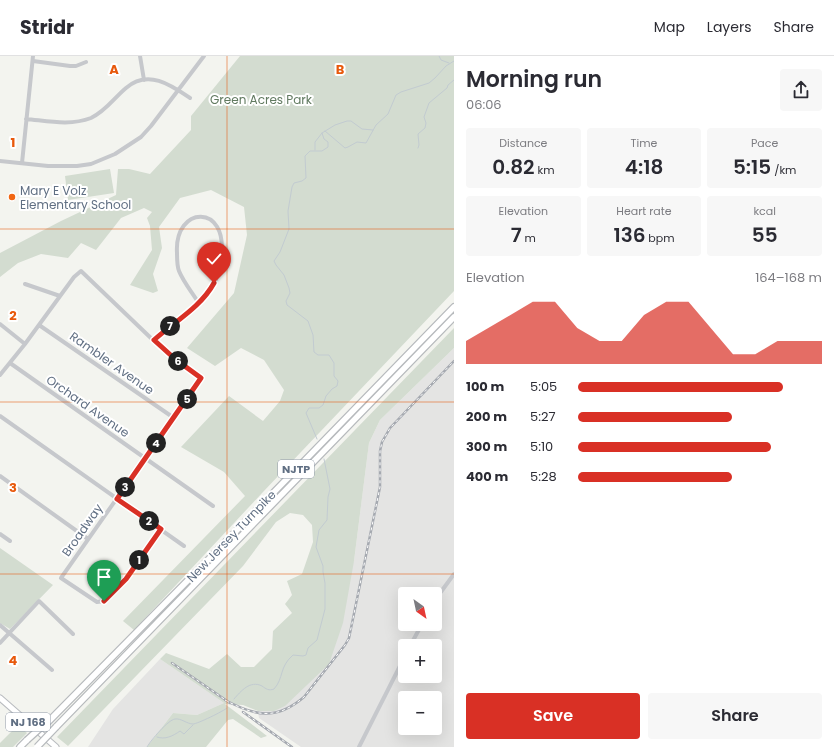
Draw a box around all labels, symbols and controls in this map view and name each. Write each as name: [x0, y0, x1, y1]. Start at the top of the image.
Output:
text: Stridr: [20, 14, 74, 41]
text: Map: [654, 17, 685, 37]
text: Layers: [707, 17, 751, 37]
text: Share: [773, 17, 814, 37]
text: A: [109, 60, 119, 79]
text: B: [336, 60, 345, 79]
text: Morning run: [466, 64, 602, 95]
button: share: [780, 69, 822, 111]
park label: Green Acres Park: [210, 91, 313, 108]
text: 06:06: [466, 95, 502, 114]
text: 1: [11, 133, 15, 152]
text: Distance: [499, 135, 547, 151]
text: Time: [631, 135, 657, 151]
text: Pace: [751, 135, 778, 151]
text: 0.82: [492, 153, 535, 181]
text: 4:18: [625, 153, 663, 181]
text: 5:15: [733, 153, 771, 181]
text: km: [535, 162, 555, 178]
text: /km: [771, 162, 796, 178]
place label: Mary E Volz Elementary School: [20, 182, 131, 213]
marker: Mary E Volz Elementary School: [7, 192, 17, 202]
text: Elevation: [499, 203, 548, 219]
text: Heart rate: [616, 203, 672, 219]
text: kcal: [753, 203, 776, 219]
text: 7: [511, 221, 522, 249]
text: 136: [613, 221, 645, 249]
text: 55: [752, 221, 778, 249]
text: m: [522, 230, 536, 246]
text: bpm: [645, 230, 675, 246]
pin: [197, 242, 231, 283]
icon: check: [203, 248, 225, 270]
text: Elevation: [466, 268, 525, 287]
text: 164–168 m: [755, 268, 822, 287]
text: 2: [9, 306, 17, 325]
pin: 7: [160, 316, 180, 336]
text: 7: [167, 318, 173, 334]
street label: Rambler Avenue: [67, 328, 157, 398]
pin: 6: [168, 351, 188, 371]
text: 6: [174, 353, 182, 369]
street label: Orchard Avenue: [43, 371, 133, 441]
text: 100 m: [466, 377, 504, 396]
text: 5:05: [530, 377, 557, 396]
pin: 5: [177, 389, 197, 409]
text: 5: [183, 391, 191, 407]
text: 200 m: [466, 407, 507, 426]
text: 5:27: [530, 407, 556, 426]
pin: 4: [146, 433, 166, 453]
text: 4: [152, 435, 160, 451]
text: 300 m: [466, 437, 507, 456]
text: 5:10: [530, 437, 553, 456]
road number: NJTP: [278, 460, 314, 478]
text: 400 m: [466, 467, 508, 486]
text: 5:28: [530, 467, 557, 486]
pin: 3: [115, 477, 135, 497]
text: 3: [9, 478, 17, 497]
text: 3: [122, 479, 128, 495]
street label: New Jersey Turnpike: [183, 486, 279, 586]
street label: Broadway: [58, 500, 106, 560]
pin: 2: [139, 511, 159, 531]
text: 2: [146, 513, 152, 529]
pin: 1: [129, 550, 149, 570]
text: 1: [137, 552, 141, 568]
pin: [87, 560, 121, 601]
icon: arrive: [93, 566, 115, 588]
north arrow: [398, 587, 442, 631]
map controls: [398, 587, 442, 735]
button: +: [398, 639, 442, 683]
text: 4: [9, 651, 18, 670]
button: −: [398, 691, 442, 735]
button: Save: [466, 693, 640, 739]
button: Share: [648, 693, 822, 739]
road number: NJ 168: [6, 713, 50, 731]

